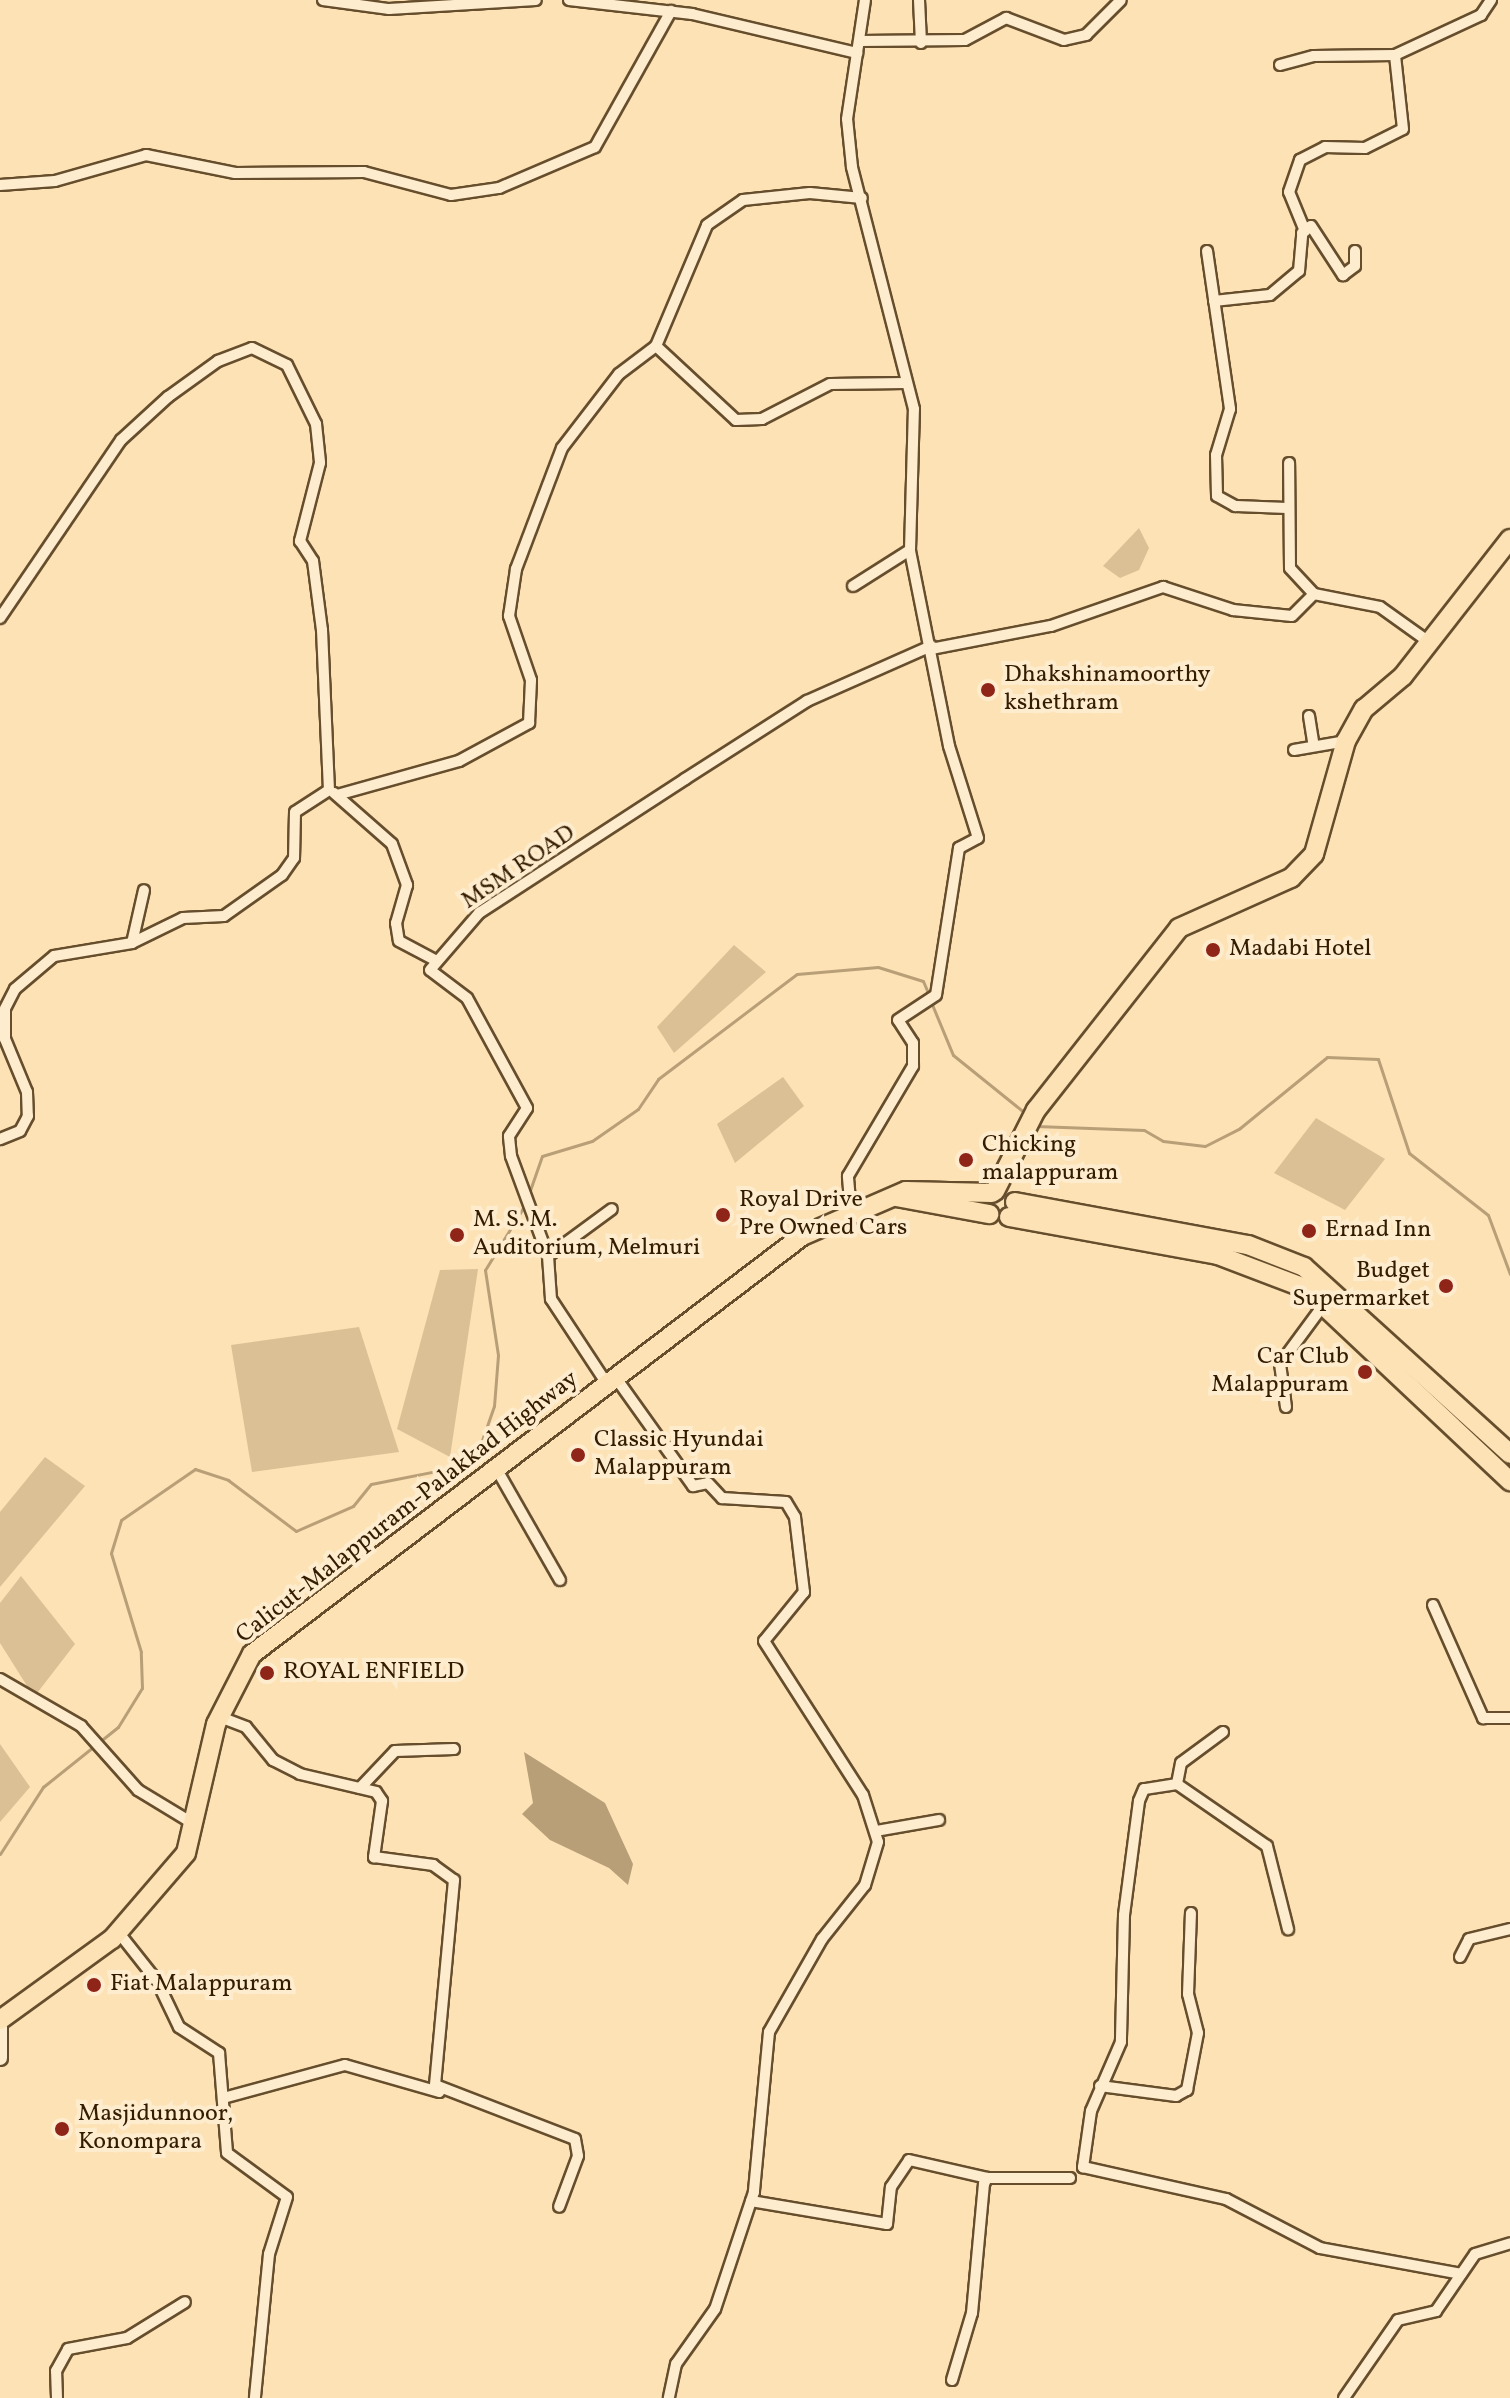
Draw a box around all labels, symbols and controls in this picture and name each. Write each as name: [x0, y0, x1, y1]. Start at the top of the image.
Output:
place label: Dhakshinamoorthy kshethram: [1004, 662, 1211, 718]
marker: Dhakshinamoorthy kshethram: [979, 681, 997, 699]
street label: MSM ROAD: [457, 820, 581, 916]
place label: Madabi Hotel: [1229, 936, 1372, 964]
marker: Madabi Hotel: [1204, 941, 1222, 959]
place label: Chicking malappuram: [982, 1132, 1119, 1188]
marker: Chicking malappuram: [957, 1151, 975, 1169]
place label: Royal Drive Pre Owned Cars: [739, 1187, 907, 1243]
marker: Royal Drive Pre Owned Cars: [714, 1206, 732, 1224]
place label: M. S. M. Auditorium, Melmuri: [473, 1207, 700, 1263]
place label: Ernad Inn: [1325, 1217, 1431, 1245]
marker: Ernad Inn: [1300, 1222, 1318, 1240]
marker: M. S. M. Auditorium, Melmuri: [448, 1226, 466, 1244]
place label: Budget Supermarket: [1292, 1258, 1430, 1314]
marker: Budget Supermarket: [1437, 1277, 1455, 1295]
place label: Car Club Malappuram: [1211, 1344, 1349, 1400]
marker: Car Club Malappuram: [1356, 1363, 1374, 1381]
street label: Calicut-Malappuram-Palakkad Highway: [231, 1366, 585, 1650]
place label: Classic Hyundai Malappuram: [594, 1427, 764, 1483]
marker: Classic Hyundai Malappuram: [569, 1446, 587, 1464]
place label: ROYAL ENFIELD: [283, 1659, 464, 1687]
marker: ROYAL ENFIELD: [258, 1664, 276, 1682]
place label: Fiat Malappuram: [110, 1971, 292, 1999]
marker: Fiat Malappuram: [85, 1976, 103, 1994]
place label: Masjidunnoor, Konompara: [78, 2101, 233, 2157]
marker: Masjidunnoor, Konompara: [53, 2120, 71, 2138]

